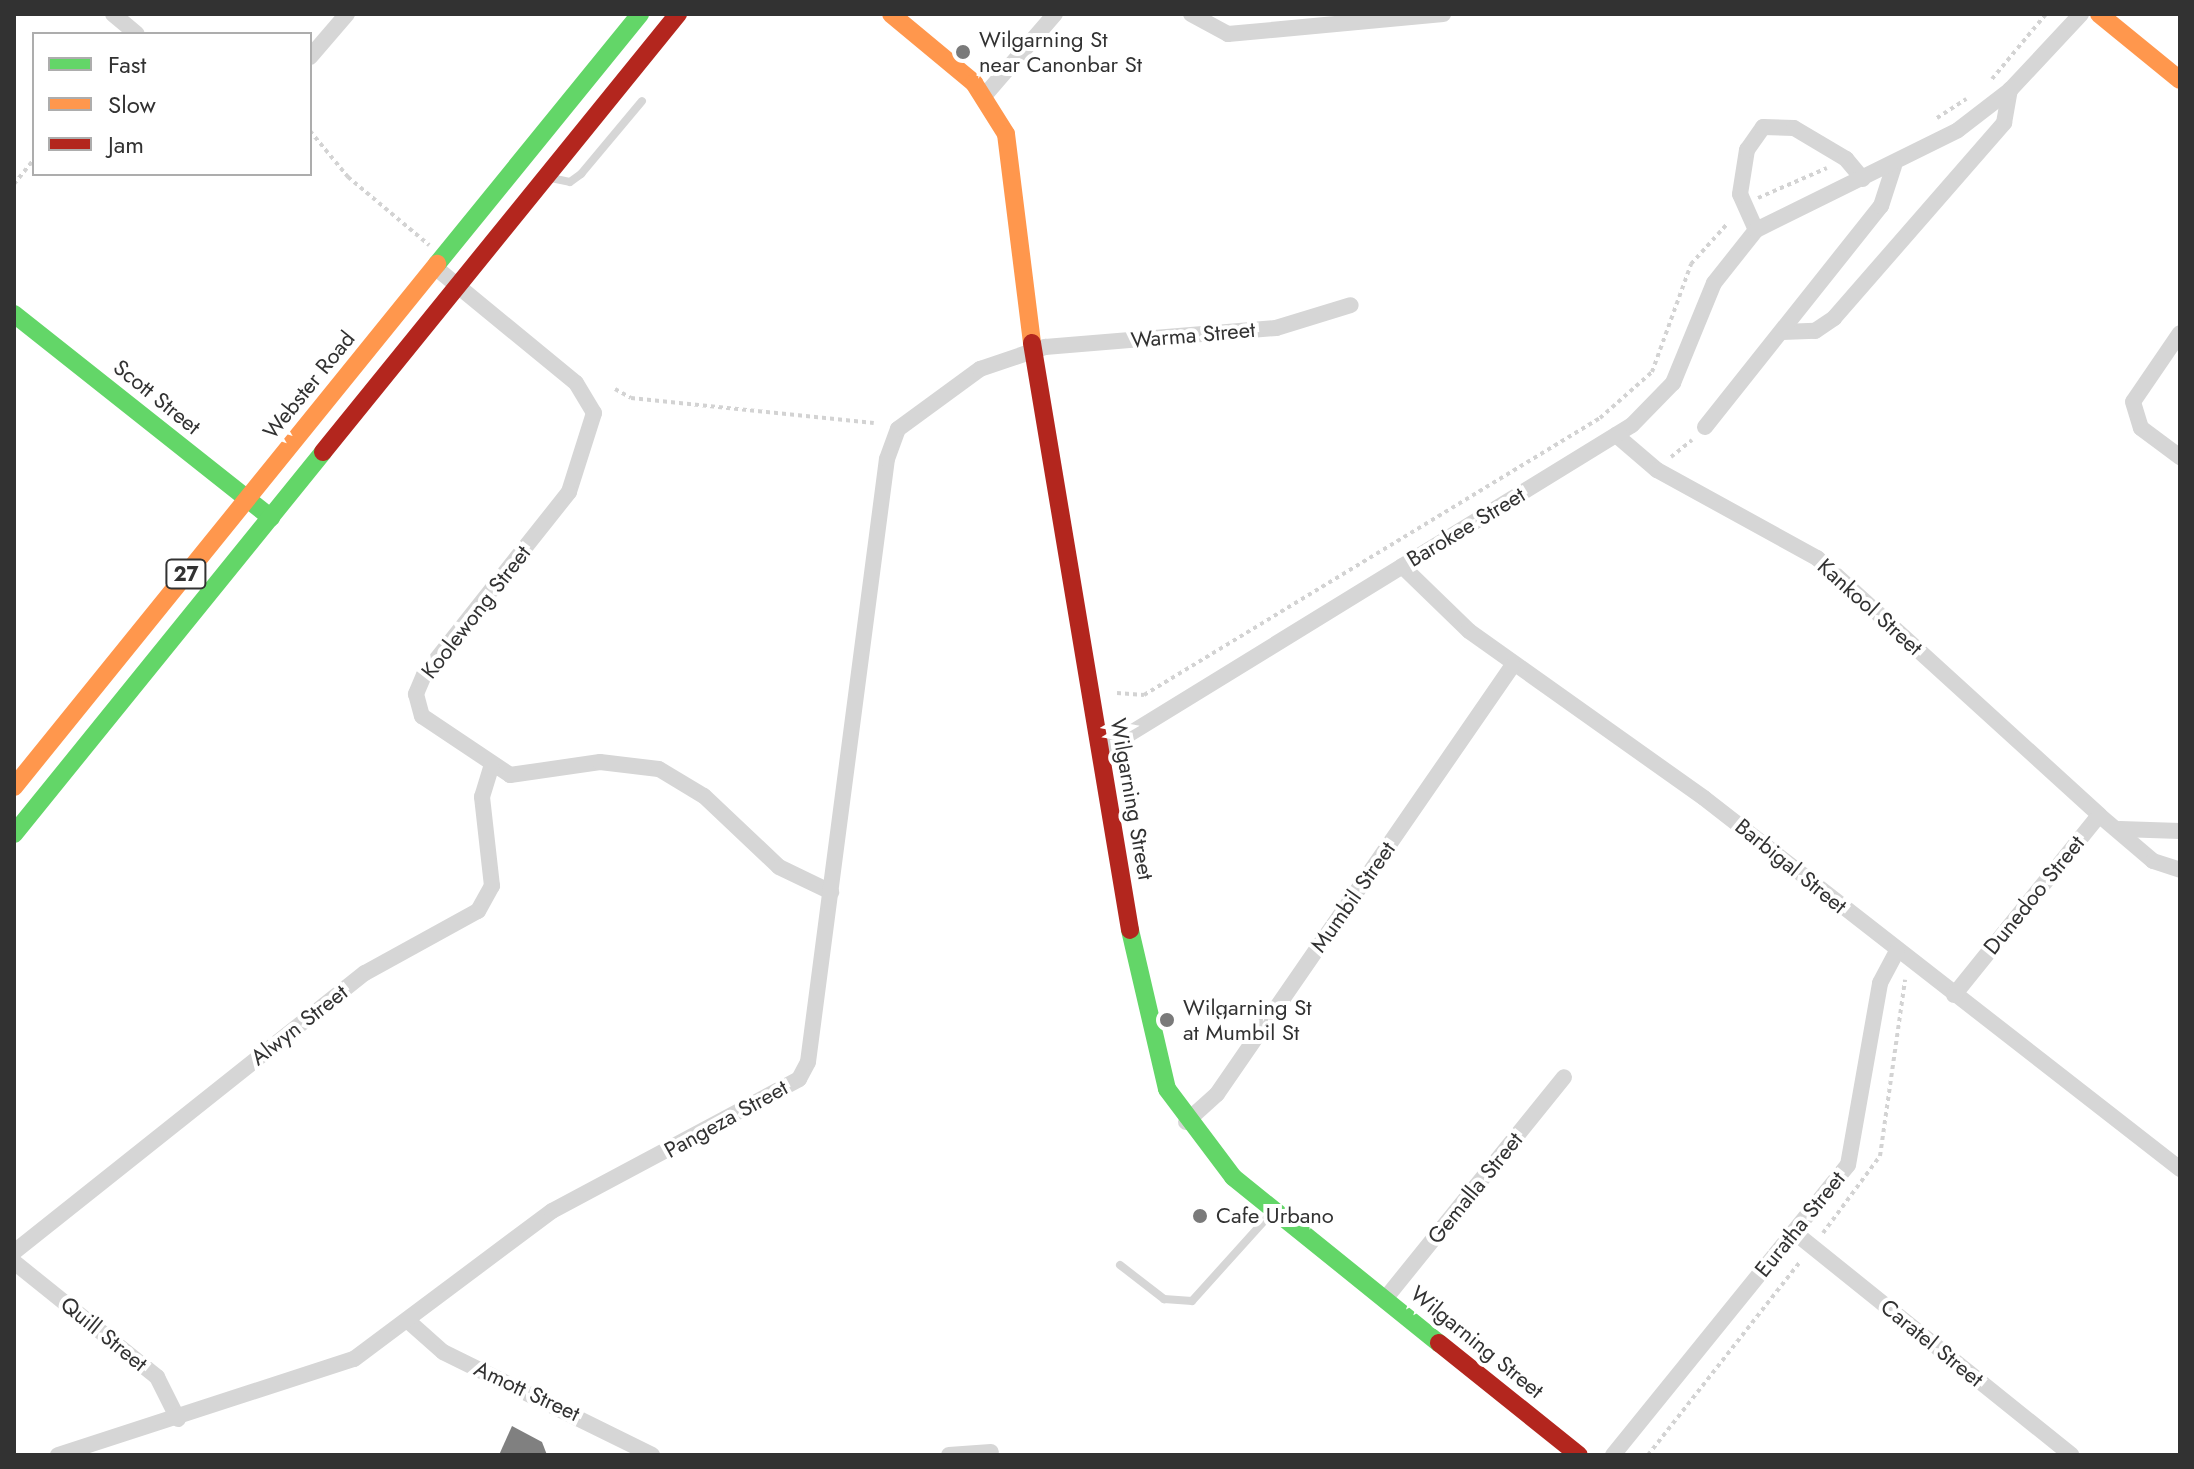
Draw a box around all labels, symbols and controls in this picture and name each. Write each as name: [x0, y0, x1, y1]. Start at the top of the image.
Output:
place label: Wilgarning St near Canonbar St: [979, 26, 1142, 78]
legend: [32, 32, 312, 176]
marker: Wilgarning St near Canonbar St: [954, 43, 972, 61]
text: Fast: [108, 47, 146, 82]
text: Slow: [108, 87, 156, 122]
text: Jam: [108, 127, 144, 162]
street label: Warma Street: [1130, 316, 1256, 354]
street label: Webster Road: [258, 326, 360, 444]
street label: Scott Street: [108, 354, 206, 440]
street label: Barokee Street: [1402, 481, 1530, 573]
street label: Koolewong Street: [416, 540, 536, 684]
street label: Kankool Street: [1812, 553, 1928, 661]
road number: 27: [164, 558, 208, 590]
street label: Wilgarning Street: [1105, 716, 1159, 882]
street label: Barbigal Street: [1730, 813, 1852, 919]
street label: Dunedoo Street: [1978, 830, 2090, 960]
street label: Mumbil Street: [1305, 837, 1401, 957]
street label: Alwyn Street: [245, 979, 353, 1071]
place label: Wilgarning St at Mumbil St: [1183, 994, 1312, 1046]
marker: Wilgarning St at Mumbil St: [1158, 1011, 1176, 1029]
street label: Pangeza Street: [660, 1074, 792, 1164]
street label: Gemalla Street: [1422, 1127, 1528, 1249]
street label: Euratha Street: [1749, 1166, 1851, 1282]
place label: Cafe Urbano: [1216, 1203, 1334, 1229]
marker: Cafe Urbano: [1191, 1207, 1209, 1225]
street label: Wilgarning Street: [1405, 1280, 1549, 1404]
street label: Quill Street: [55, 1291, 153, 1377]
street label: Caratel Street: [1875, 1294, 1989, 1392]
street label: Amott Street: [470, 1355, 584, 1427]

